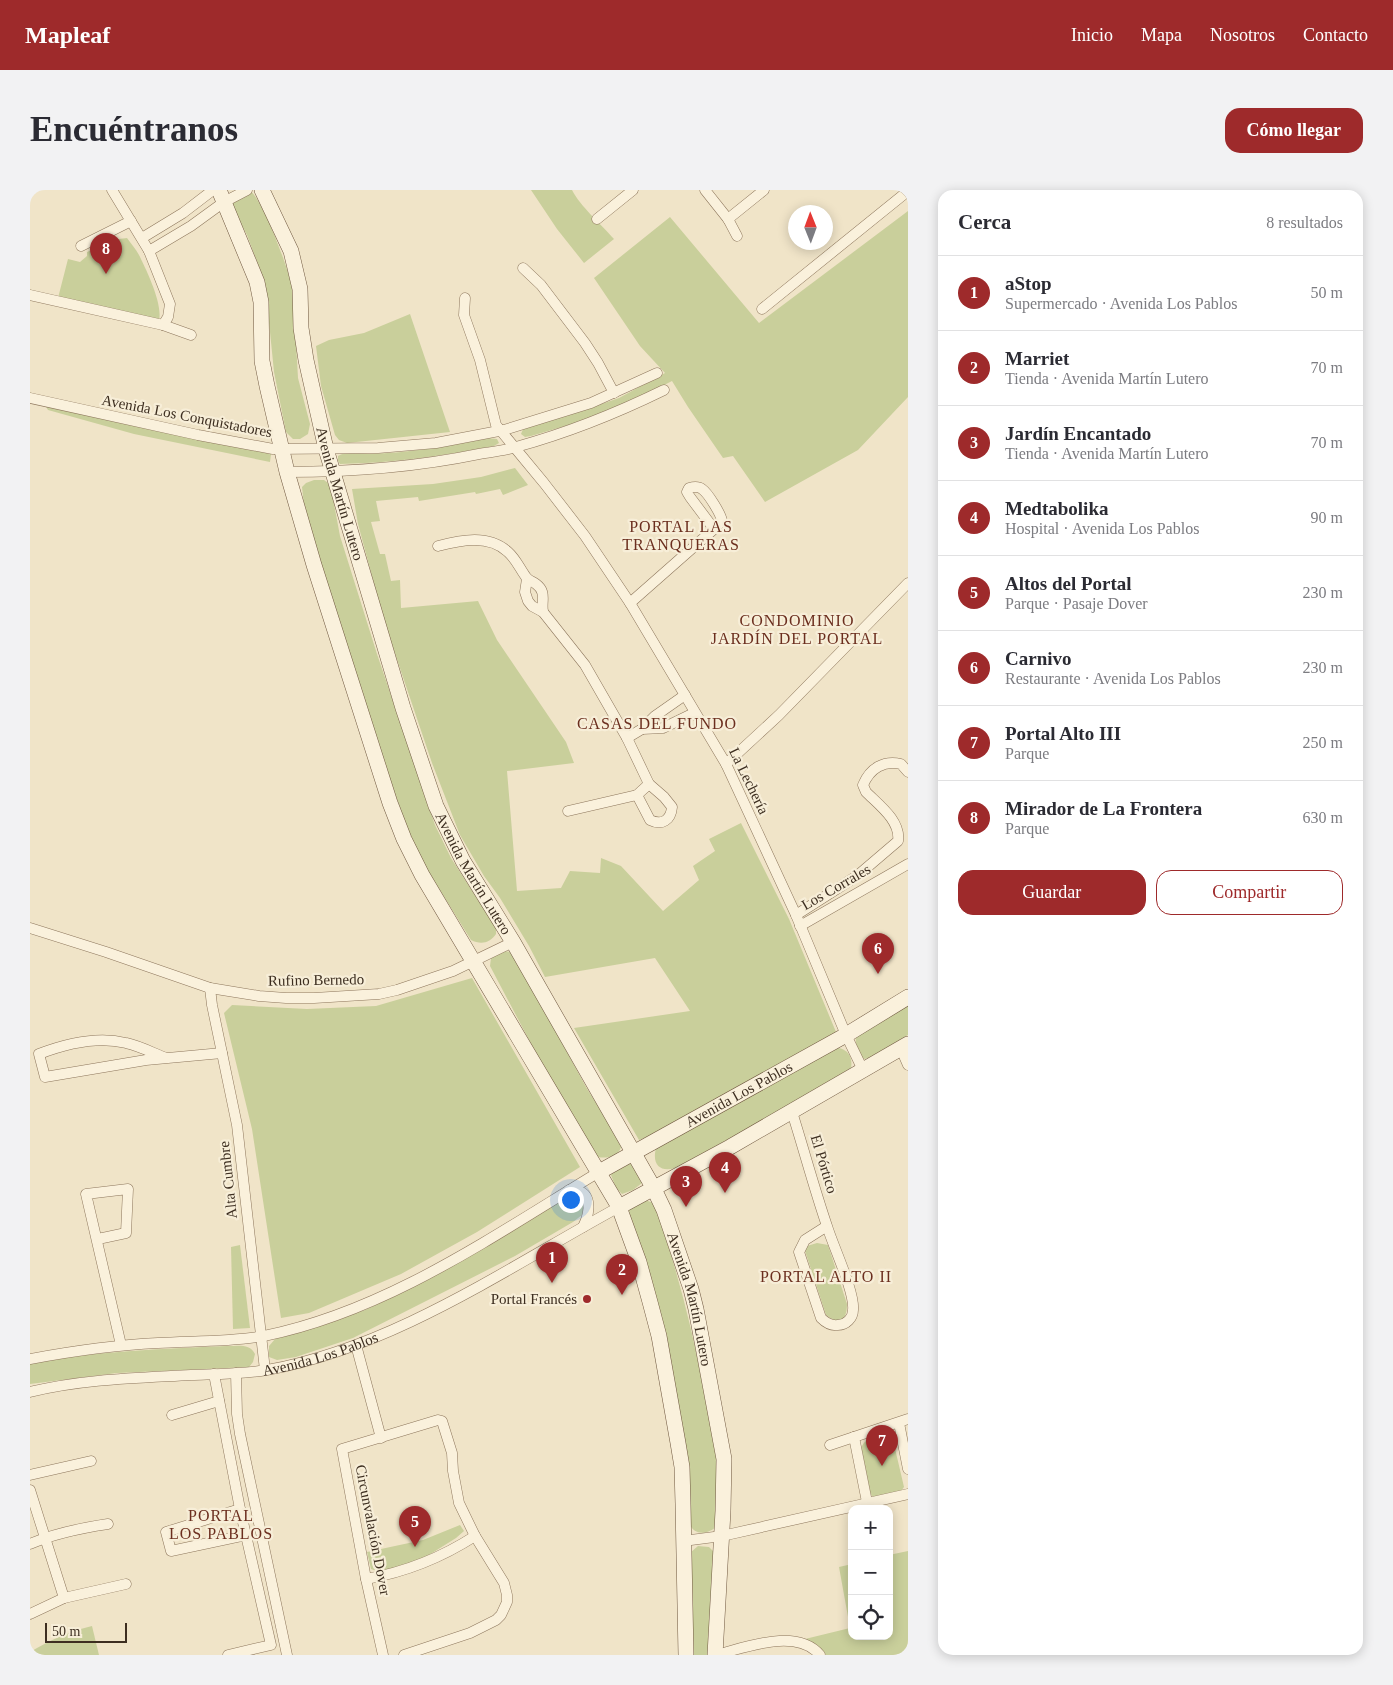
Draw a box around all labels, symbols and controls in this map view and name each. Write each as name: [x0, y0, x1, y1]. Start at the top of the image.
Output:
text: Mapleaf: [25, 22, 110, 48]
text: Inicio: [1071, 25, 1113, 45]
text: Mapa: [1141, 25, 1182, 45]
text: Nosotros: [1210, 25, 1275, 45]
text: Contacto: [1303, 25, 1368, 45]
button: Cómo llegar: [1225, 108, 1363, 153]
text: Encuéntranos: [30, 110, 238, 149]
north arrow: [788, 205, 833, 250]
text: Cerca: [958, 210, 1011, 234]
text: 8 resultados: [1266, 214, 1343, 231]
pin: 8: [90, 233, 122, 274]
text: aStop: [1005, 273, 1051, 294]
text: 1: [970, 284, 978, 301]
text: 50 m: [1311, 284, 1343, 301]
text: Supermercado · Avenida Los Pablos: [1005, 295, 1238, 312]
text: Marriet: [1005, 348, 1069, 369]
text: 2: [970, 359, 978, 376]
text: 70 m: [1311, 359, 1343, 376]
text: Tienda · Avenida Martín Lutero: [1005, 370, 1209, 387]
street label: Avenida Los Conquistadores: [101, 392, 274, 440]
text: Jardín Encantado: [1005, 423, 1151, 444]
street label: Avenida Martín Lutero: [313, 426, 367, 562]
text: 3: [970, 434, 978, 451]
text: 70 m: [1311, 434, 1343, 451]
text: Tienda · Avenida Martín Lutero: [1005, 445, 1209, 462]
text: Medtabolika: [1005, 498, 1108, 519]
text: 4: [970, 509, 978, 526]
text: 90 m: [1311, 509, 1343, 526]
district label: PORTAL LAS TRANQUERAS: [622, 518, 740, 553]
text: Hospital · Avenida Los Pablos: [1005, 520, 1199, 537]
text: Altos del Portal: [1005, 573, 1132, 594]
text: 5: [970, 584, 978, 601]
text: 230 m: [1303, 584, 1343, 601]
text: Parque · Pasaje Dover: [1005, 595, 1148, 612]
district label: CONDOMINIO JARDÍN DEL PORTAL: [711, 612, 883, 647]
text: Carnivo: [1005, 648, 1072, 669]
text: 6: [970, 659, 978, 676]
text: 230 m: [1303, 659, 1343, 676]
text: Restaurante · Avenida Los Pablos: [1005, 670, 1221, 687]
district label: CASAS DEL FUNDO: [577, 715, 737, 732]
text: Portal Alto III: [1005, 723, 1121, 744]
text: 7: [970, 734, 978, 751]
text: 250 m: [1303, 734, 1343, 751]
street label: La Lechería: [726, 745, 772, 817]
text: Parque: [1005, 745, 1049, 762]
text: Mirador de La Frontera: [1005, 798, 1202, 819]
text: 8: [970, 809, 978, 826]
text: 630 m: [1303, 809, 1343, 826]
street label: Avenida Martín Lutero: [432, 810, 514, 938]
text: Parque: [1005, 820, 1049, 837]
street label: Los Corrales: [799, 861, 874, 913]
button: Guardar: [958, 870, 1146, 915]
button: Compartir: [1156, 870, 1343, 915]
pin: 6: [862, 933, 894, 974]
street label: Rufino Bernedo: [268, 971, 364, 989]
street label: Avenida Los Pablos: [683, 1058, 795, 1130]
street label: El Pórtico: [808, 1133, 840, 1195]
street label: Alta Cumbre: [216, 1140, 240, 1220]
pin: 4: [709, 1152, 741, 1193]
pin: 3: [670, 1166, 702, 1207]
your location: [558, 1187, 584, 1213]
street label: Avenida Martín Lutero: [664, 1230, 715, 1367]
pin: 1: [536, 1242, 568, 1283]
pin: 2: [606, 1254, 638, 1295]
district label: PORTAL ALTO II: [760, 1268, 892, 1285]
place label: Portal Francés: [491, 1291, 577, 1307]
marker: Portal Francés: [581, 1293, 593, 1305]
street label: Avenida Los Pablos: [261, 1329, 381, 1379]
pin: 7: [866, 1425, 898, 1466]
street label: Circunvalación Dover: [352, 1463, 394, 1597]
map controls: [848, 1505, 893, 1640]
button: +: [848, 1505, 893, 1550]
pin: 5: [399, 1506, 431, 1547]
district label: PORTAL LOS PABLOS: [169, 1507, 273, 1542]
button: −: [848, 1550, 893, 1595]
button: locate: [848, 1595, 893, 1640]
scale bar: [45, 1620, 128, 1643]
text: 50 m: [52, 1624, 80, 1639]

